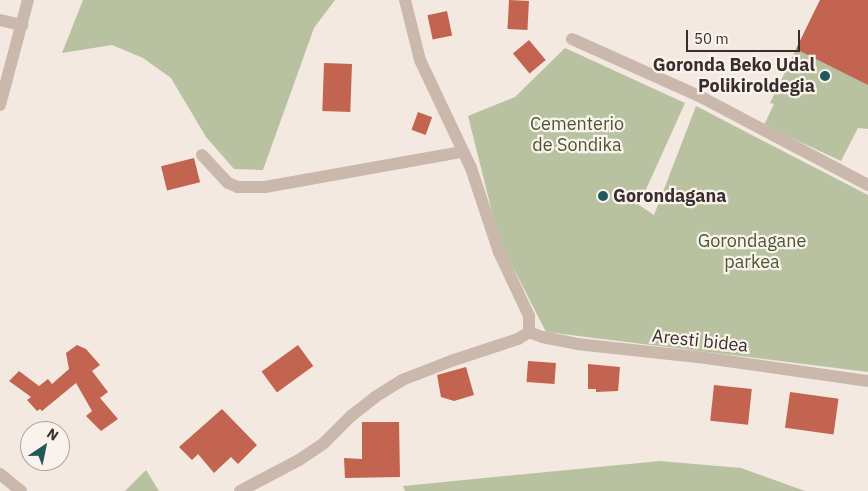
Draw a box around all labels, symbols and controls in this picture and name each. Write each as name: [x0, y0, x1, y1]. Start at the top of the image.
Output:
scale bar: [688, 20, 802, 52]
text: 50 m: [694, 29, 729, 48]
place label: Goronda Beko Udal Polikiroldegia: [653, 55, 815, 98]
marker: Goronda Beko Udal Polikiroldegia: [819, 70, 831, 82]
park label: Cementerio de Sondika: [530, 114, 624, 156]
place label: Gorondagana: [613, 185, 726, 207]
marker: Gorondagana: [597, 190, 609, 202]
park label: Gorondagane parkea: [698, 231, 806, 274]
street label: Aresti bidea: [651, 325, 749, 357]
north arrow: [20, 421, 70, 471]
text: N: [44, 424, 62, 445]

